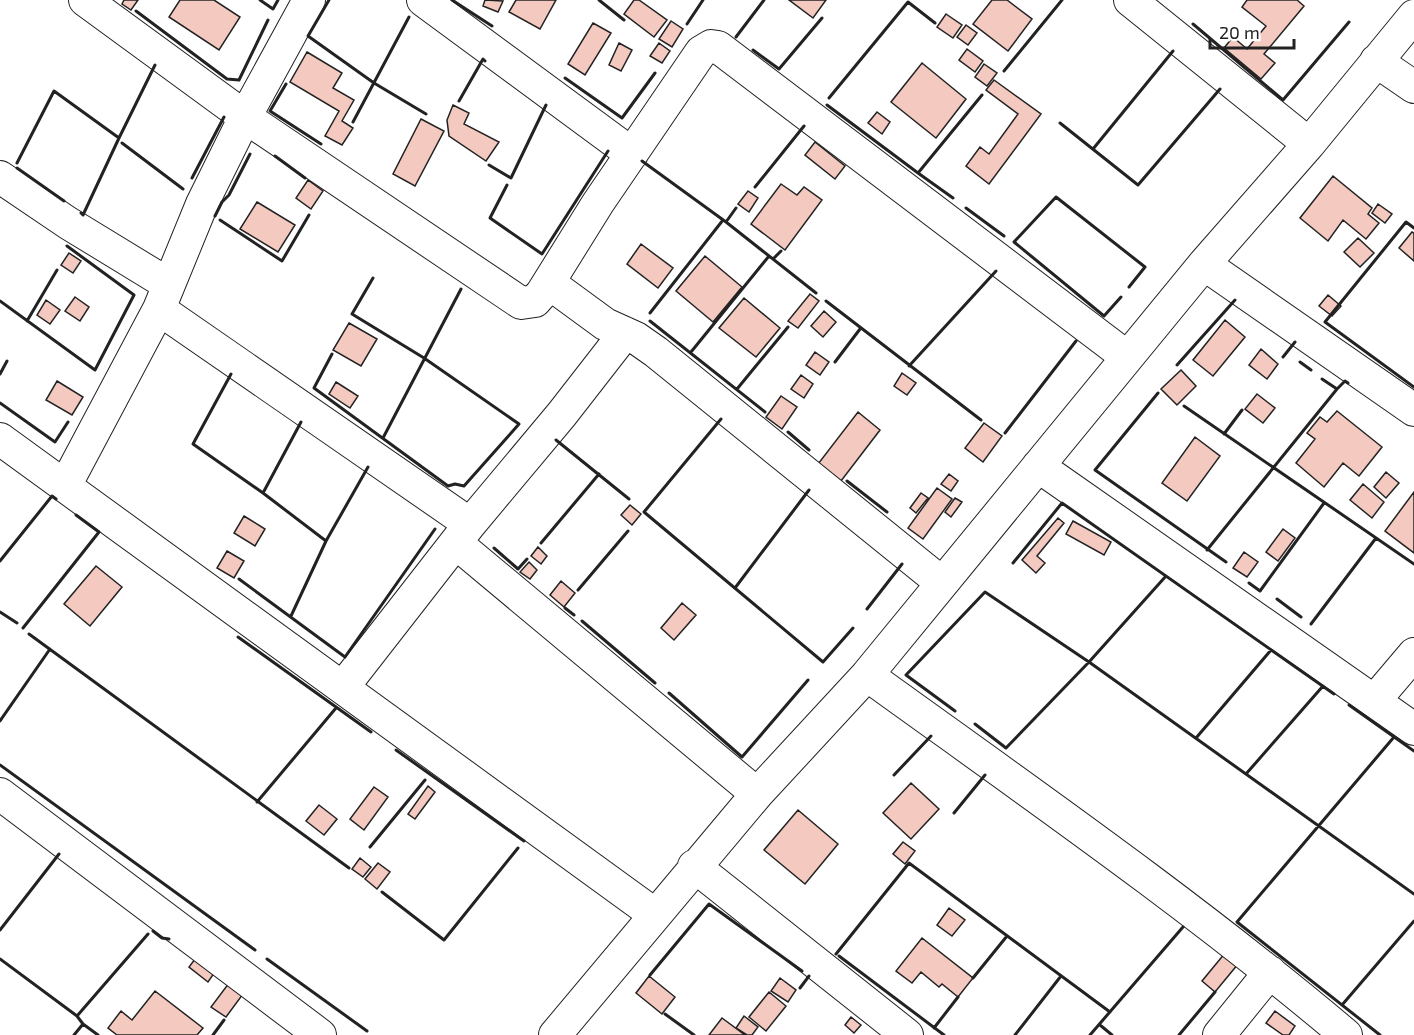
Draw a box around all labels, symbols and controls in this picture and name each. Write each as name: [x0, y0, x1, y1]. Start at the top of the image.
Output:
scale bar: [1210, 12, 1294, 50]
text: 20 m: [1219, 21, 1260, 43]

